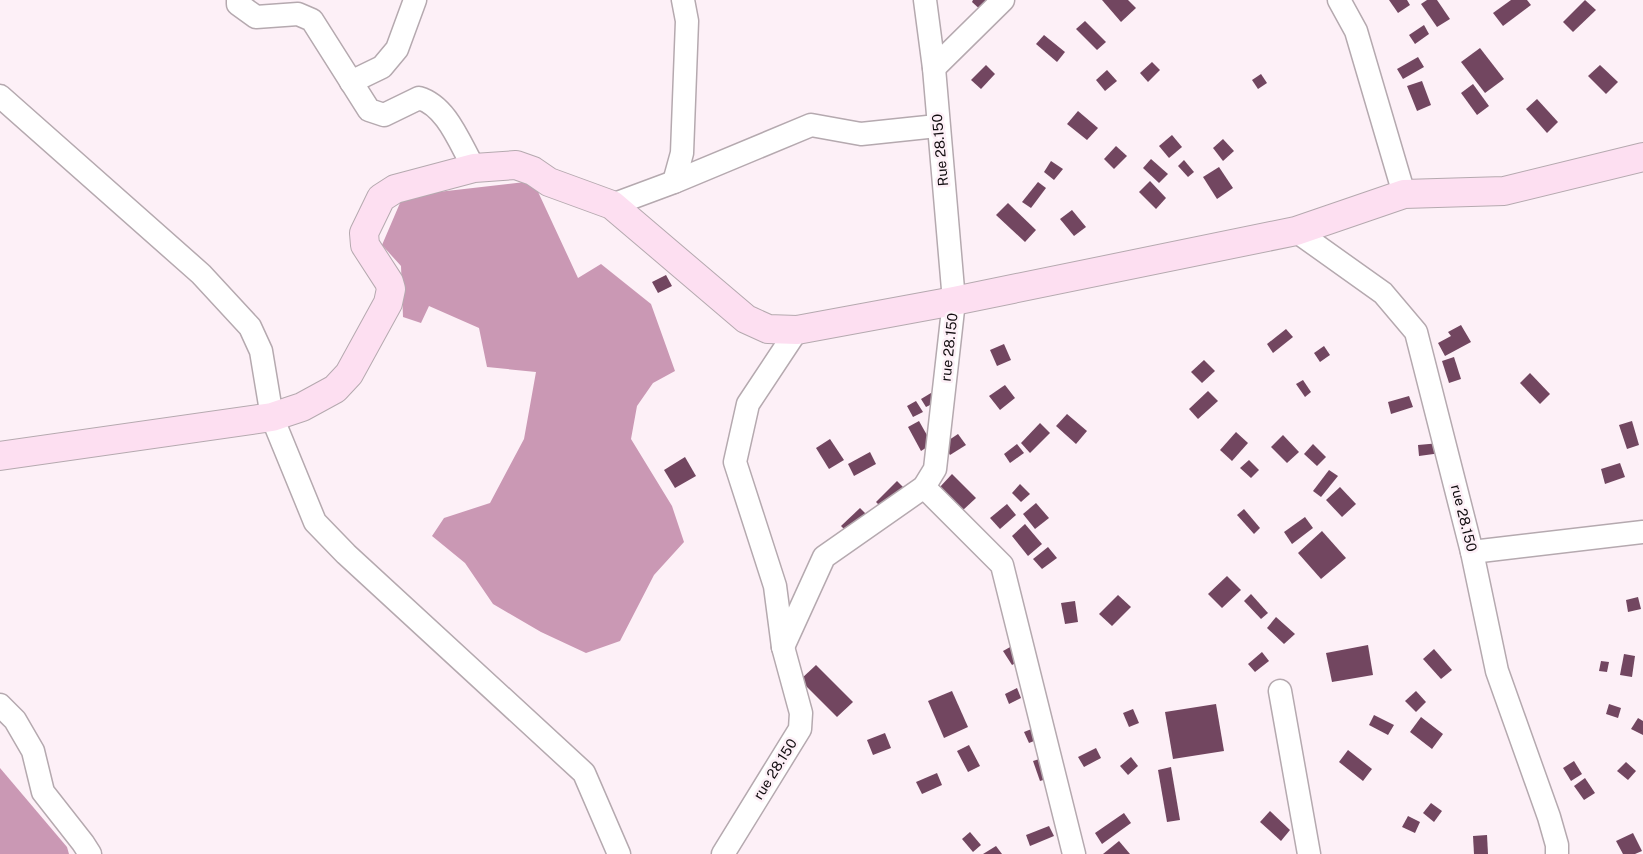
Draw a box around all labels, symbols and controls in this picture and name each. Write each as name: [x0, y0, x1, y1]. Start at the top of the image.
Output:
street label: Rue 28.150: [929, 113, 951, 187]
street label: rue 28.150: [937, 312, 961, 382]
street label: rue 28.150: [1448, 483, 1480, 553]
street label: rue 28.150: [750, 736, 800, 802]

